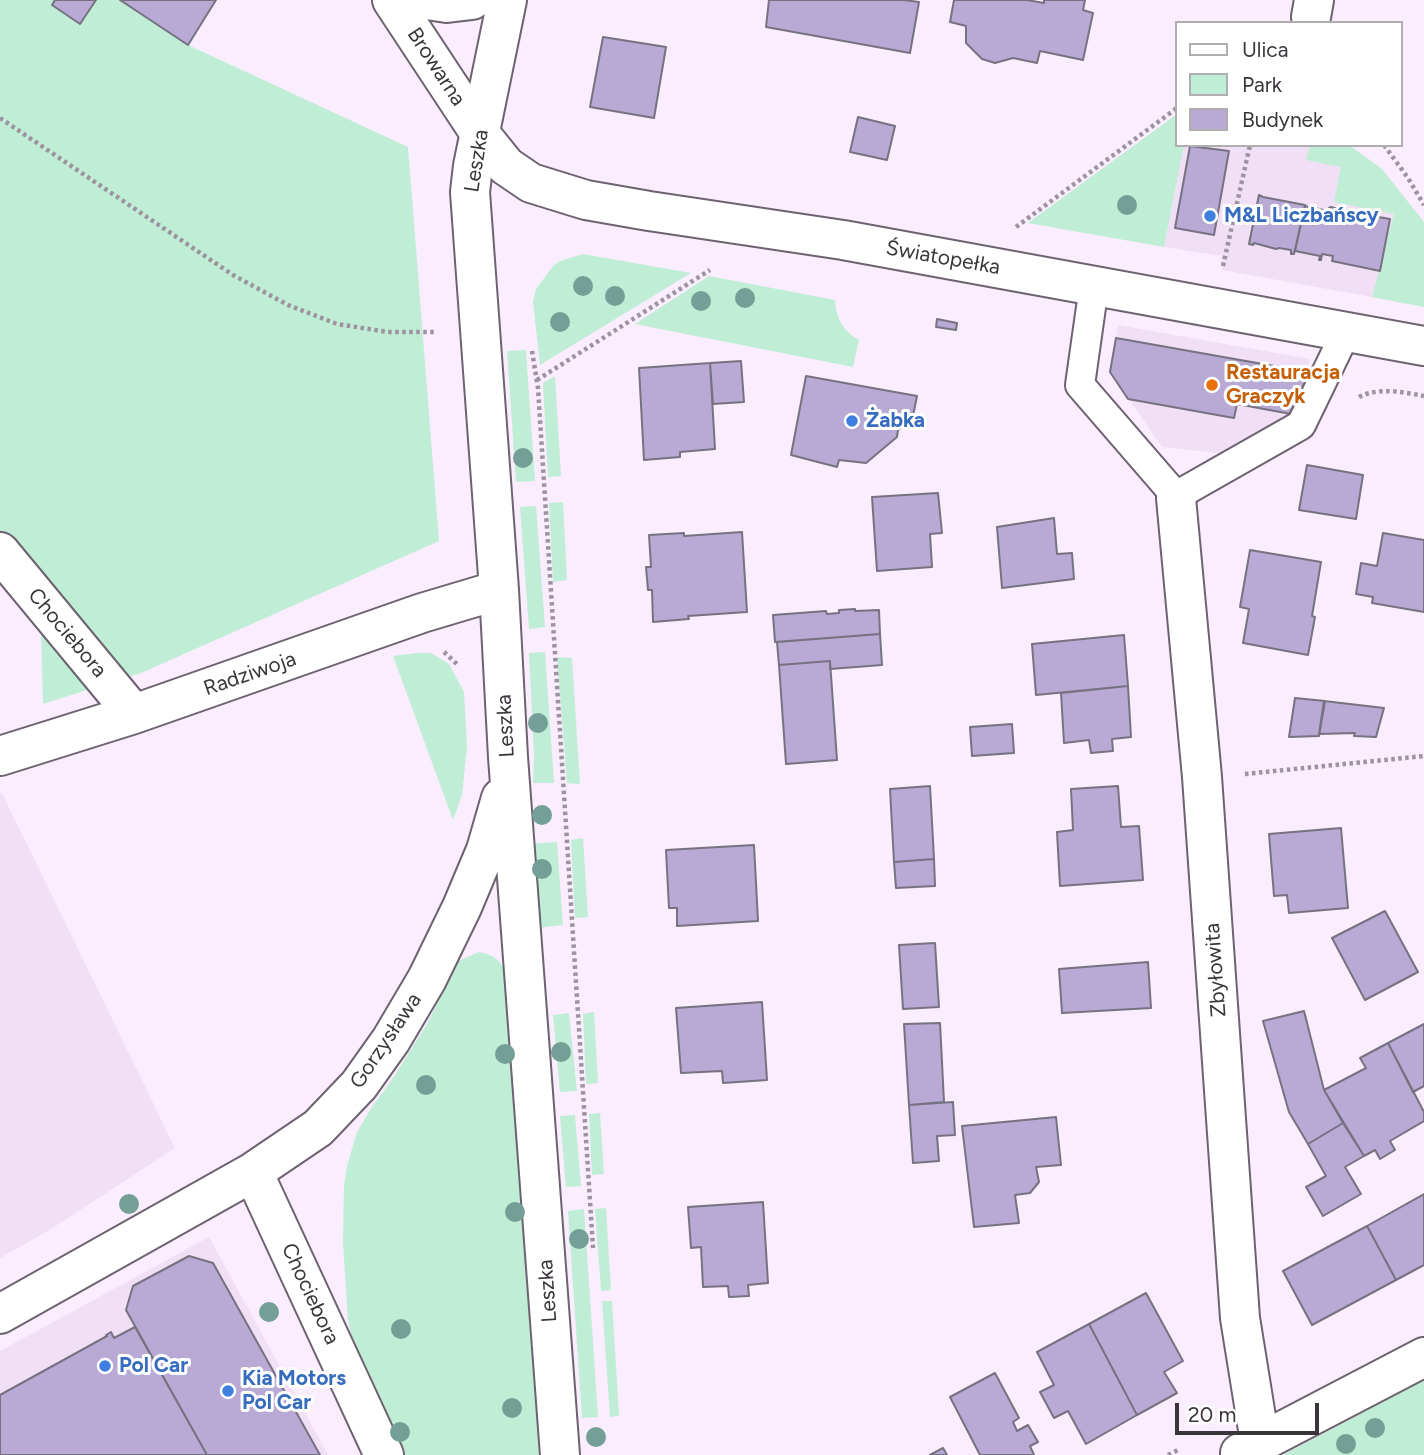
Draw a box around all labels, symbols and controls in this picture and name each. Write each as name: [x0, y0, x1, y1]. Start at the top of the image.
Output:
legend: [1176, 21, 1403, 147]
street label: Browarna: [401, 23, 471, 111]
text: Ulica: [1242, 37, 1288, 62]
text: Park: [1242, 72, 1282, 97]
text: Budynek: [1242, 107, 1323, 132]
street label: Leszka: [460, 128, 494, 194]
place label: M&L Liczbańscy: [1224, 203, 1379, 229]
marker: M&L Liczbańscy: [1202, 208, 1218, 224]
street label: Światopełka: [884, 236, 1002, 280]
place label: Restauracja Graczyk: [1226, 360, 1340, 410]
marker: Restauracja Graczyk: [1204, 377, 1220, 393]
place label: Żabka: [866, 408, 925, 434]
marker: Żabka: [844, 413, 860, 429]
street label: Chociebora: [22, 583, 112, 683]
street label: Radziwoja: [200, 646, 300, 702]
street label: Leszka: [492, 694, 520, 758]
street label: Zbyłowita: [1200, 922, 1232, 1018]
street label: Gorzysława: [345, 988, 427, 1094]
street label: Chociebora: [276, 1239, 344, 1349]
street label: Leszka: [533, 1259, 563, 1323]
place label: Pol Car: [119, 1353, 188, 1379]
marker: Pol Car: [97, 1358, 113, 1374]
place label: Kia Motors Pol Car: [242, 1366, 346, 1416]
marker: Kia Motors Pol Car: [220, 1383, 236, 1399]
scale bar: [1179, 1388, 1322, 1432]
text: 20 m: [1188, 1402, 1236, 1427]

